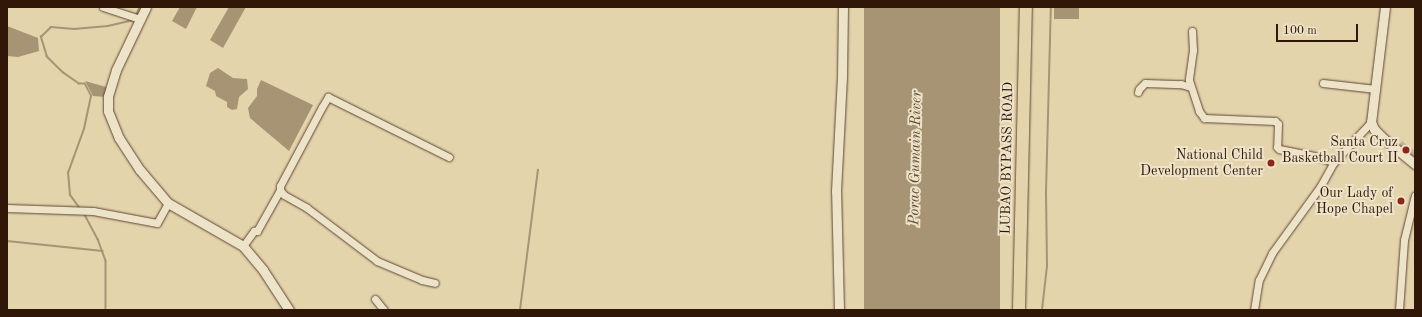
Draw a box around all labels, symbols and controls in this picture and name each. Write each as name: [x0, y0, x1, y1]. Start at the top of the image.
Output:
scale bar: [1278, 16, 1360, 42]
text: 100 m: [1283, 25, 1317, 37]
street label: LUBAO BYPASS ROAD: [997, 82, 1017, 234]
water label: Porac Gumain River: [906, 90, 926, 226]
place label: Santa Cruz Basketball Court II: [1282, 134, 1398, 166]
marker: Santa Cruz Basketball Court II: [1401, 145, 1411, 155]
place label: National Child Development Center: [1140, 147, 1263, 180]
marker: National Child Development Center: [1266, 158, 1276, 168]
place label: Our Lady of Hope Chapel: [1316, 185, 1393, 218]
marker: Our Lady of Hope Chapel: [1396, 196, 1406, 206]

